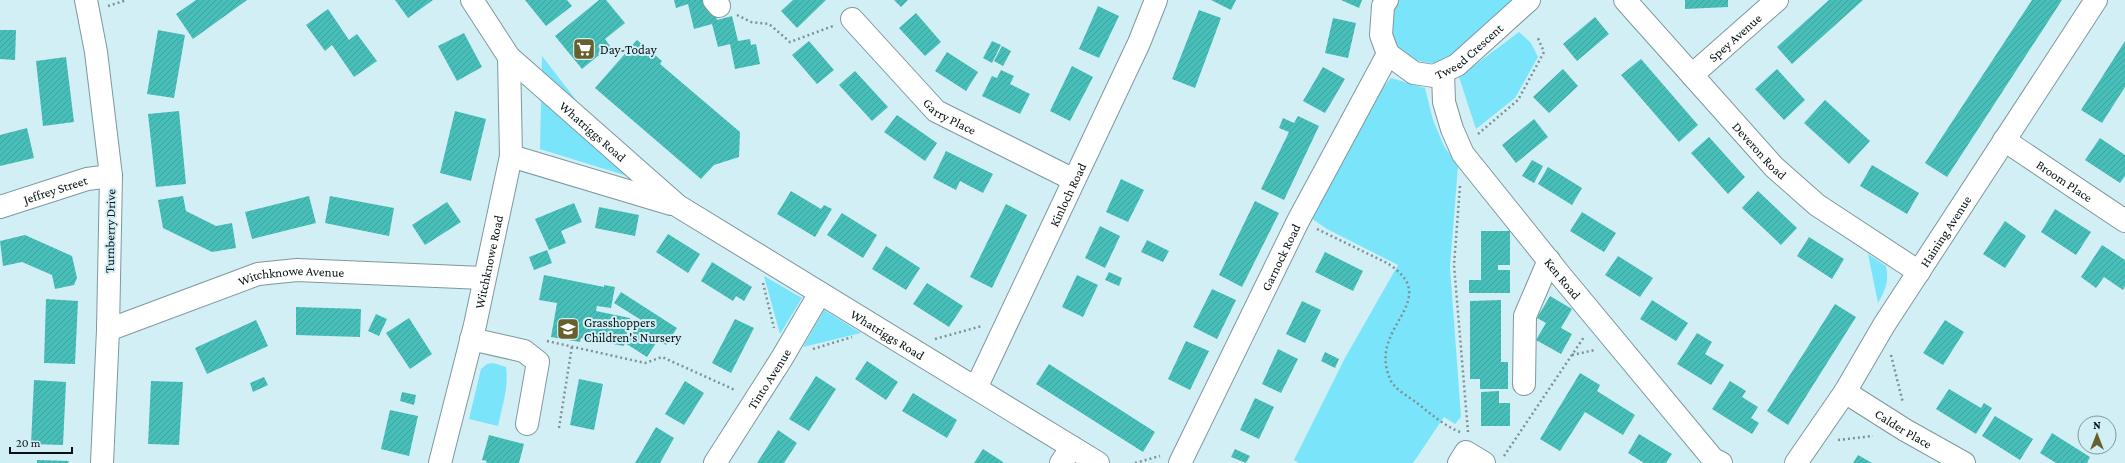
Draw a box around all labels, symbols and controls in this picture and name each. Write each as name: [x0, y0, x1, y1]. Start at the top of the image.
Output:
street label: Spey Avenue: [1705, 10, 1764, 65]
street label: Tweed Crescent: [1432, 20, 1506, 82]
supermarket icon: Day-Today: [571, 36, 597, 62]
place label: Day-Today: [600, 42, 658, 57]
street label: Garry Place: [920, 95, 979, 137]
street label: Whatriggs Road: [557, 98, 630, 165]
street label: Deveron Road: [1730, 119, 1790, 182]
street label: Broom Place: [2034, 156, 2096, 205]
street label: Kinloch Road: [1046, 160, 1089, 229]
street label: Jeffrey Street: [20, 172, 90, 207]
street label: Turnberry Drive: [102, 189, 118, 273]
street label: Haining Avenue: [1917, 192, 1974, 270]
street label: Witchknowe Road: [471, 213, 506, 310]
street label: Garnock Road: [1258, 221, 1303, 293]
street label: Ken Road: [1542, 255, 1584, 302]
street label: Witchknowe Avenue: [236, 262, 345, 288]
street label: Whatriggs Road: [848, 306, 927, 363]
place label: Grasshoppers Children's Nursery: [584, 315, 682, 345]
school or university icon: Grasshoppers Children's Nursery: [555, 316, 581, 342]
street label: Tinto Avenue: [744, 345, 794, 412]
street label: Calder Place: [1872, 406, 1935, 451]
north arrow: [2077, 415, 2117, 455]
text: N: [2093, 419, 2101, 431]
scale bar: [10, 429, 72, 455]
text: 20 m: [16, 436, 41, 450]

